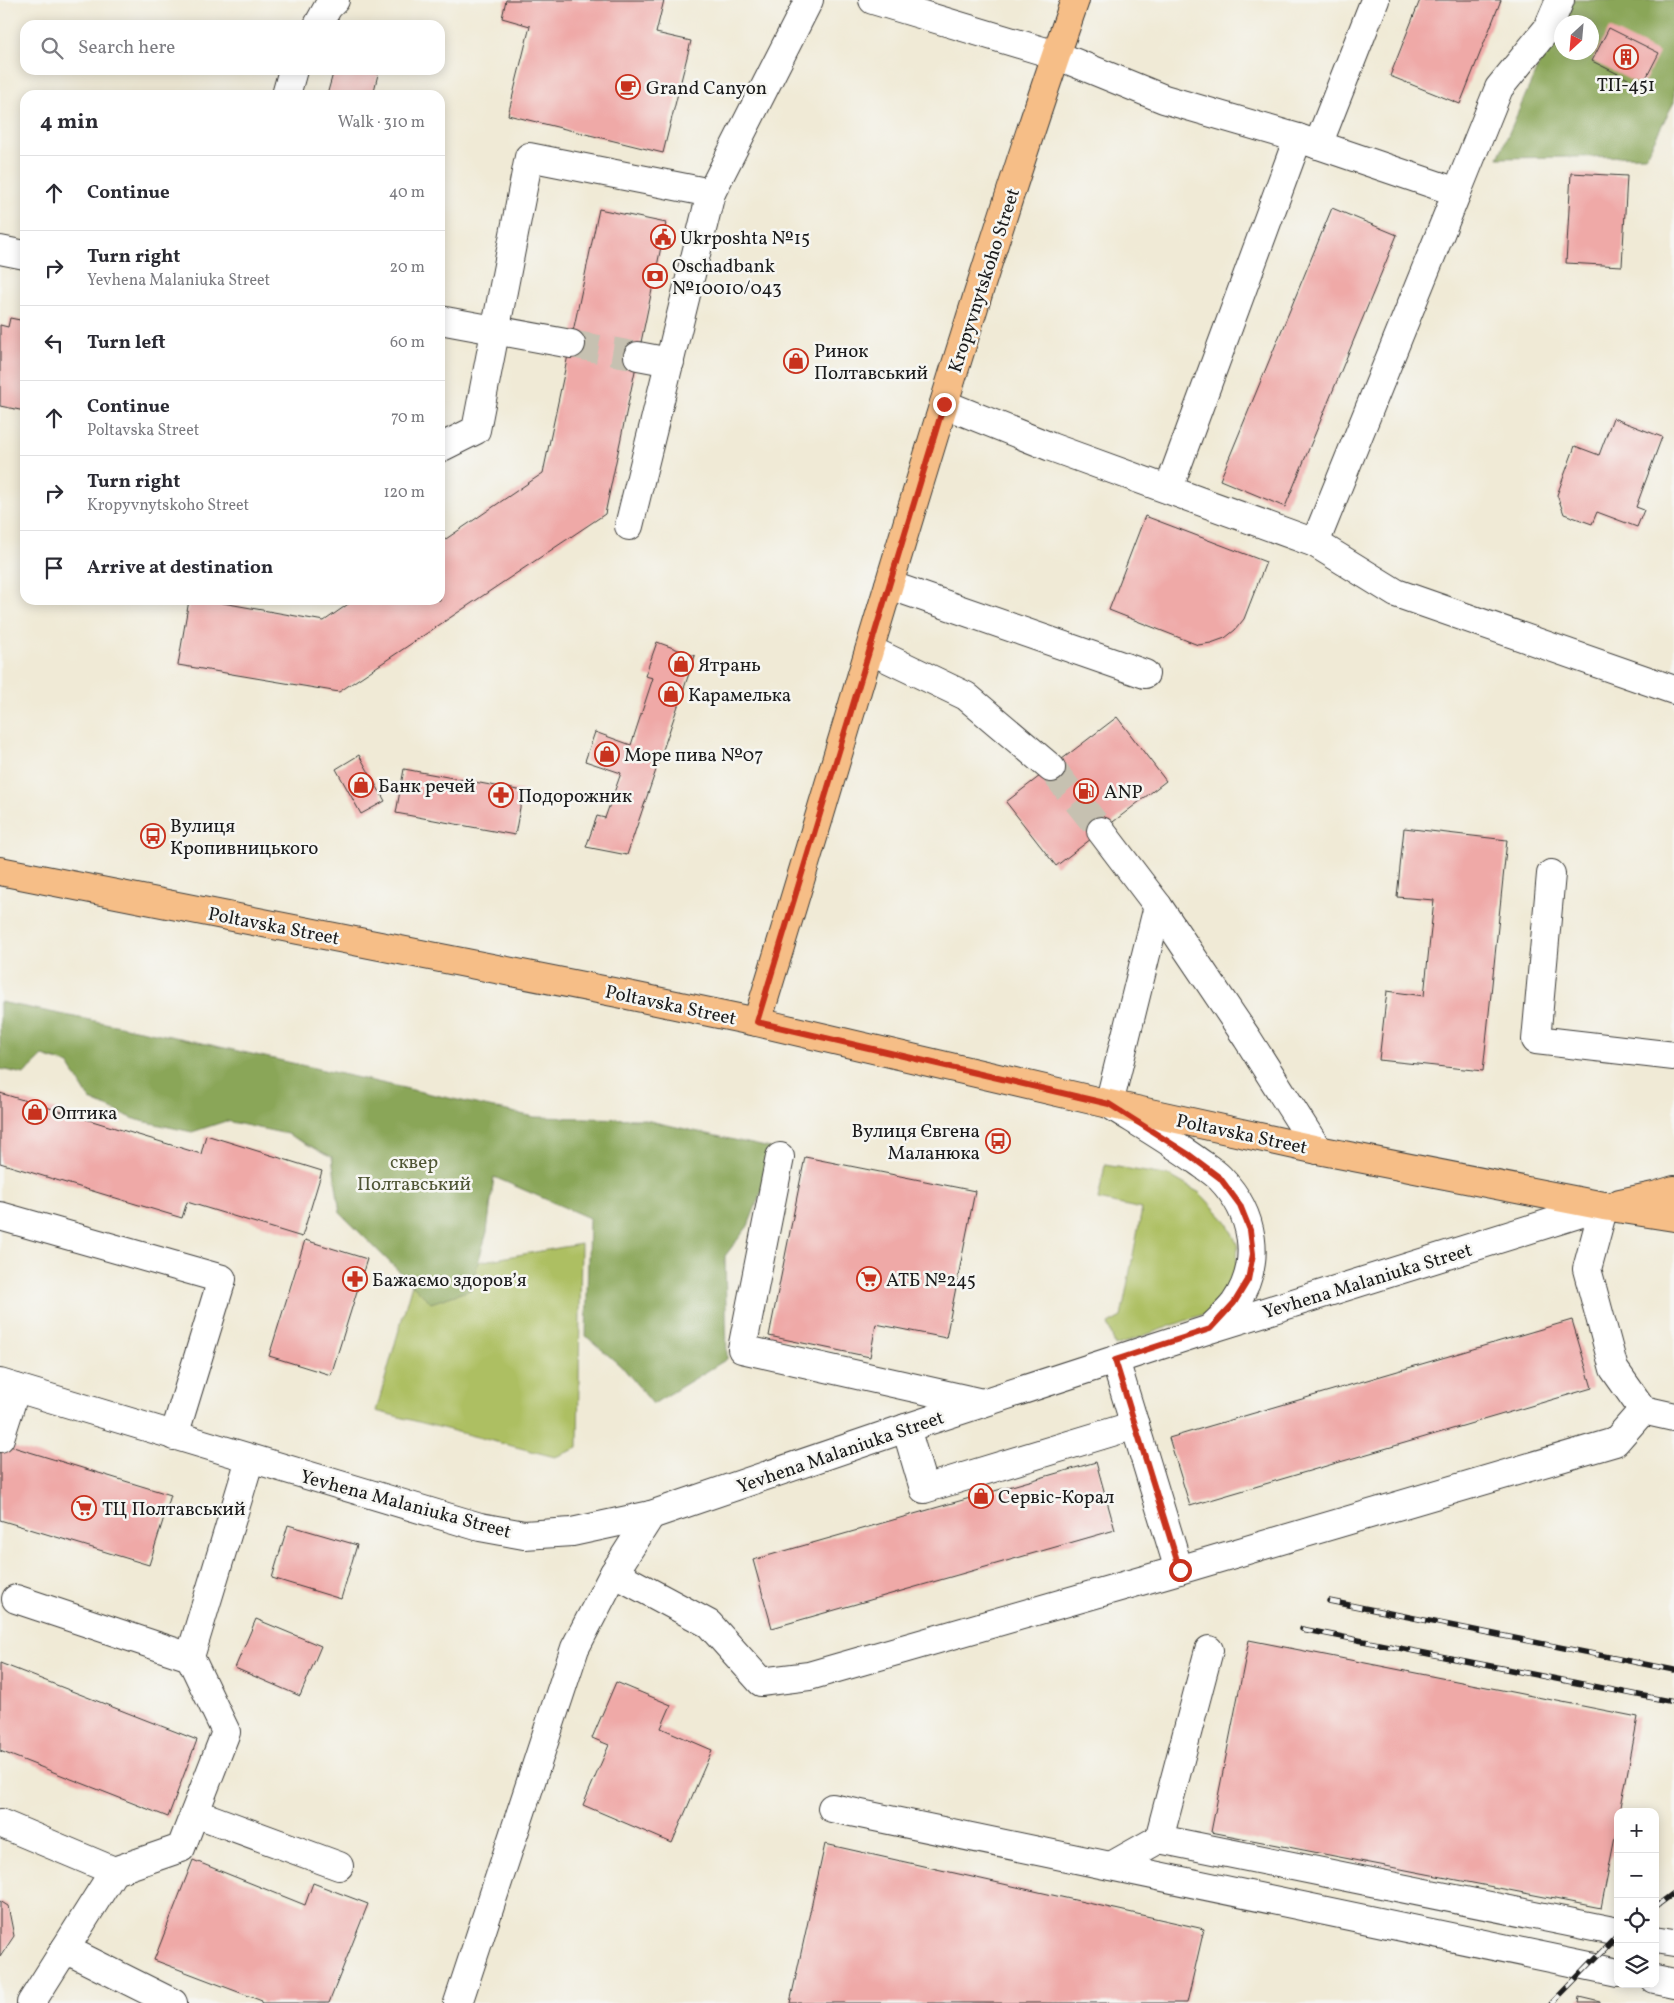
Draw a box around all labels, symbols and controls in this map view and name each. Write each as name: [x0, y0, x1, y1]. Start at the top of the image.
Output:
north arrow: [1554, 15, 1599, 60]
search box: [20, 20, 445, 75]
icon: search: [38, 34, 66, 62]
text: Search here: [78, 35, 175, 61]
building icon: ТП-451: [1613, 44, 1639, 70]
place label: ТП-451: [1597, 73, 1655, 99]
cafe icon: Grand Canyon: [615, 74, 641, 100]
place label: Grand Canyon: [646, 76, 767, 102]
text: 4 min: [40, 108, 99, 137]
text: Walk · 310 m: [338, 112, 425, 134]
icon: ahead: [40, 179, 68, 207]
text: Continue: [87, 180, 170, 206]
text: 40 m: [389, 182, 425, 204]
street label: Kropyvnytskoho Street: [943, 185, 1027, 376]
public building icon: Ukrposhta №15: [650, 224, 676, 250]
place label: Ukrposhta №15: [680, 226, 810, 252]
text: Turn right: [87, 244, 180, 270]
icon: right: [40, 254, 68, 282]
place label: Oschadbank №10010/043: [672, 254, 782, 302]
text: 20 m: [390, 257, 425, 279]
bank icon: Oschadbank №10010/043: [642, 263, 668, 289]
text: Yevhena Malaniuka Street: [87, 270, 270, 292]
icon: left: [40, 329, 68, 357]
text: Turn left: [87, 330, 166, 356]
text: 60 m: [390, 332, 425, 354]
place label: Ринок Полтавський: [814, 339, 928, 387]
shop icon: Ринок Полтавський: [783, 348, 809, 374]
route end: [933, 393, 956, 416]
text: Continue: [87, 394, 170, 420]
icon: ahead: [40, 404, 68, 432]
text: 70 m: [391, 407, 425, 429]
text: Poltavska Street: [87, 420, 199, 442]
text: Turn right: [87, 469, 180, 495]
icon: right: [40, 479, 68, 507]
text: 120 m: [383, 482, 425, 504]
text: Kropyvnytskoho Street: [87, 495, 249, 517]
icon: arrive: [40, 554, 68, 582]
text: Arrive at destination: [87, 555, 273, 581]
shop icon: Ятрань: [668, 651, 694, 677]
place label: Ятрань: [698, 653, 761, 679]
shop icon: Карамелька: [658, 681, 684, 707]
place label: Карамелька: [688, 683, 791, 709]
shop icon: Море пива №07: [594, 741, 620, 767]
place label: Море пива №07: [624, 743, 763, 769]
shop icon: Банк речей: [348, 772, 374, 798]
place label: Банк речей: [378, 774, 475, 800]
fuel station icon: ANP: [1073, 778, 1099, 804]
place label: ANP: [1104, 780, 1143, 806]
pharmacy icon: Подорожник: [488, 782, 514, 808]
place label: Подорожник: [518, 784, 632, 810]
place label: Вулиця Кропивницького: [170, 814, 318, 862]
bus stop icon: Вулиця Кропивницького: [140, 823, 166, 849]
street label: Poltavska Street: [206, 901, 342, 953]
street label: Poltavska Street: [603, 979, 739, 1033]
shop icon: Оптика: [22, 1099, 48, 1125]
place label: Оптика: [52, 1101, 118, 1127]
street label: Poltavska Street: [1174, 1108, 1310, 1162]
place label: Вулиця Євгена Маланюка: [851, 1119, 980, 1167]
bus stop icon: Вулиця Євгена Маланюка: [985, 1128, 1011, 1154]
park label: сквер Полтавський: [357, 1150, 471, 1198]
street label: Yevhena Malaniuka Street: [1260, 1238, 1476, 1326]
pharmacy icon: Бажаємо здоровʼя: [342, 1266, 368, 1292]
supermarket icon: АТБ №245: [856, 1266, 882, 1292]
place label: Бажаємо здоровʼя: [372, 1268, 527, 1294]
place label: АТБ №245: [886, 1268, 976, 1294]
street label: Yevhena Malaniuka Street: [734, 1405, 948, 1501]
street label: Yevhena Malaniuka Street: [297, 1464, 514, 1546]
shop icon: Сервіс-Корал: [968, 1483, 994, 1509]
place label: Сервіс-Корал: [998, 1485, 1115, 1511]
supermarket icon: ТЦ Полтавський: [71, 1495, 97, 1521]
place label: ТЦ Полтавський: [102, 1497, 246, 1523]
route start: [1169, 1559, 1192, 1582]
map controls: [1614, 1808, 1659, 1988]
button: +: [1614, 1808, 1659, 1853]
button: −: [1614, 1853, 1659, 1898]
button: locate: [1614, 1898, 1659, 1943]
button: layers: [1614, 1943, 1659, 1988]

